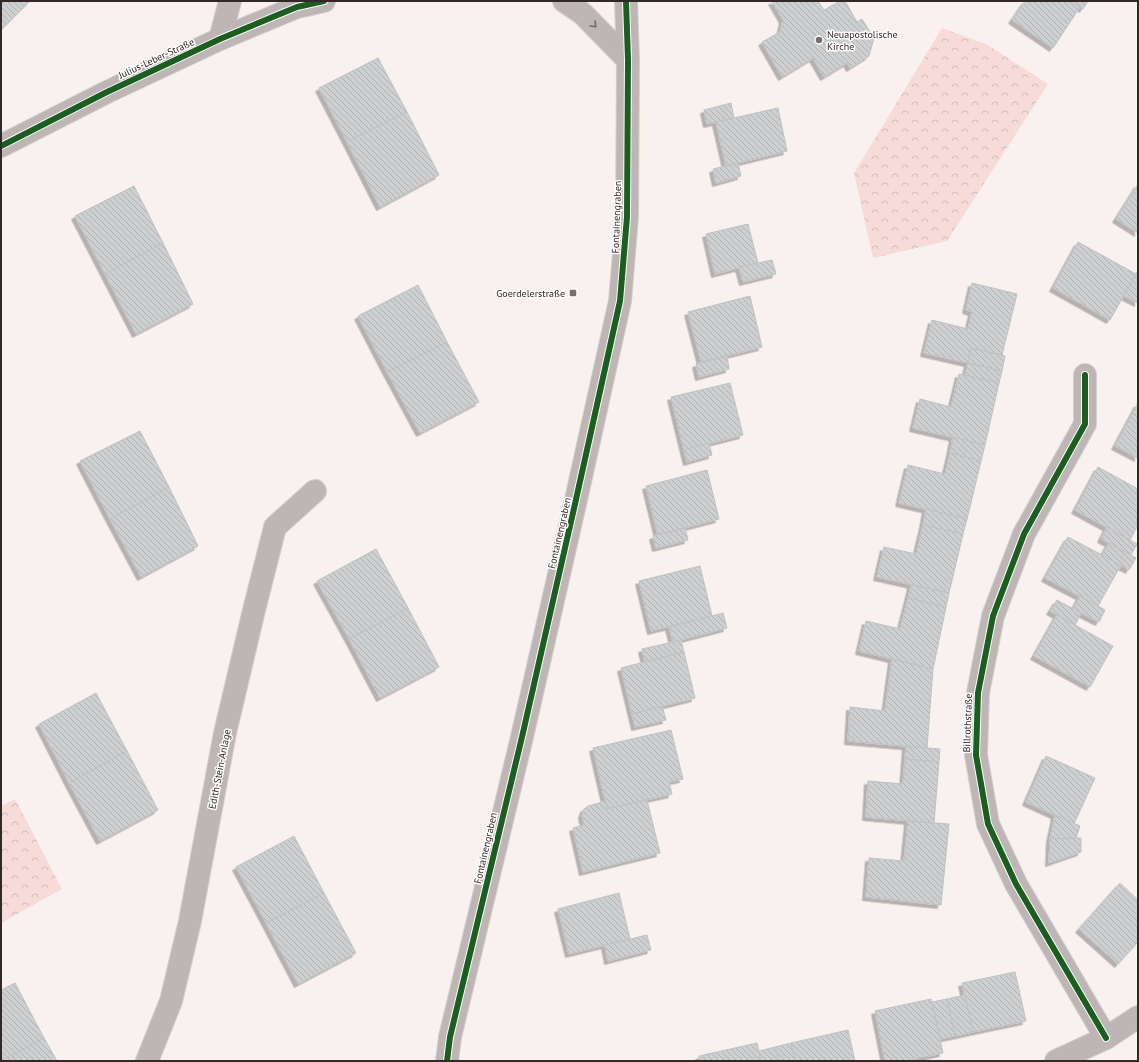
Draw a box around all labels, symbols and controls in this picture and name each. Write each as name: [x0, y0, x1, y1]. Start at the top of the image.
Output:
one-way arrow: [589, 20, 597, 28]
place label: Neuapostolische Kirche: [827, 28, 898, 53]
street label: Julius-Leber-Straße: [115, 35, 196, 82]
marker: Neuapostolische Kirche: [814, 35, 824, 45]
street label: Fontainengraben: [609, 180, 624, 254]
place label: Goerdelerstraße: [496, 287, 565, 300]
marker: Goerdelerstraße: [568, 288, 578, 298]
street label: Fontainengraben: [545, 496, 574, 570]
street label: Billrothstraße: [960, 693, 975, 753]
street label: Edith-Stein-Anlage: [205, 728, 234, 810]
street label: Fontainengraben: [471, 811, 500, 885]

